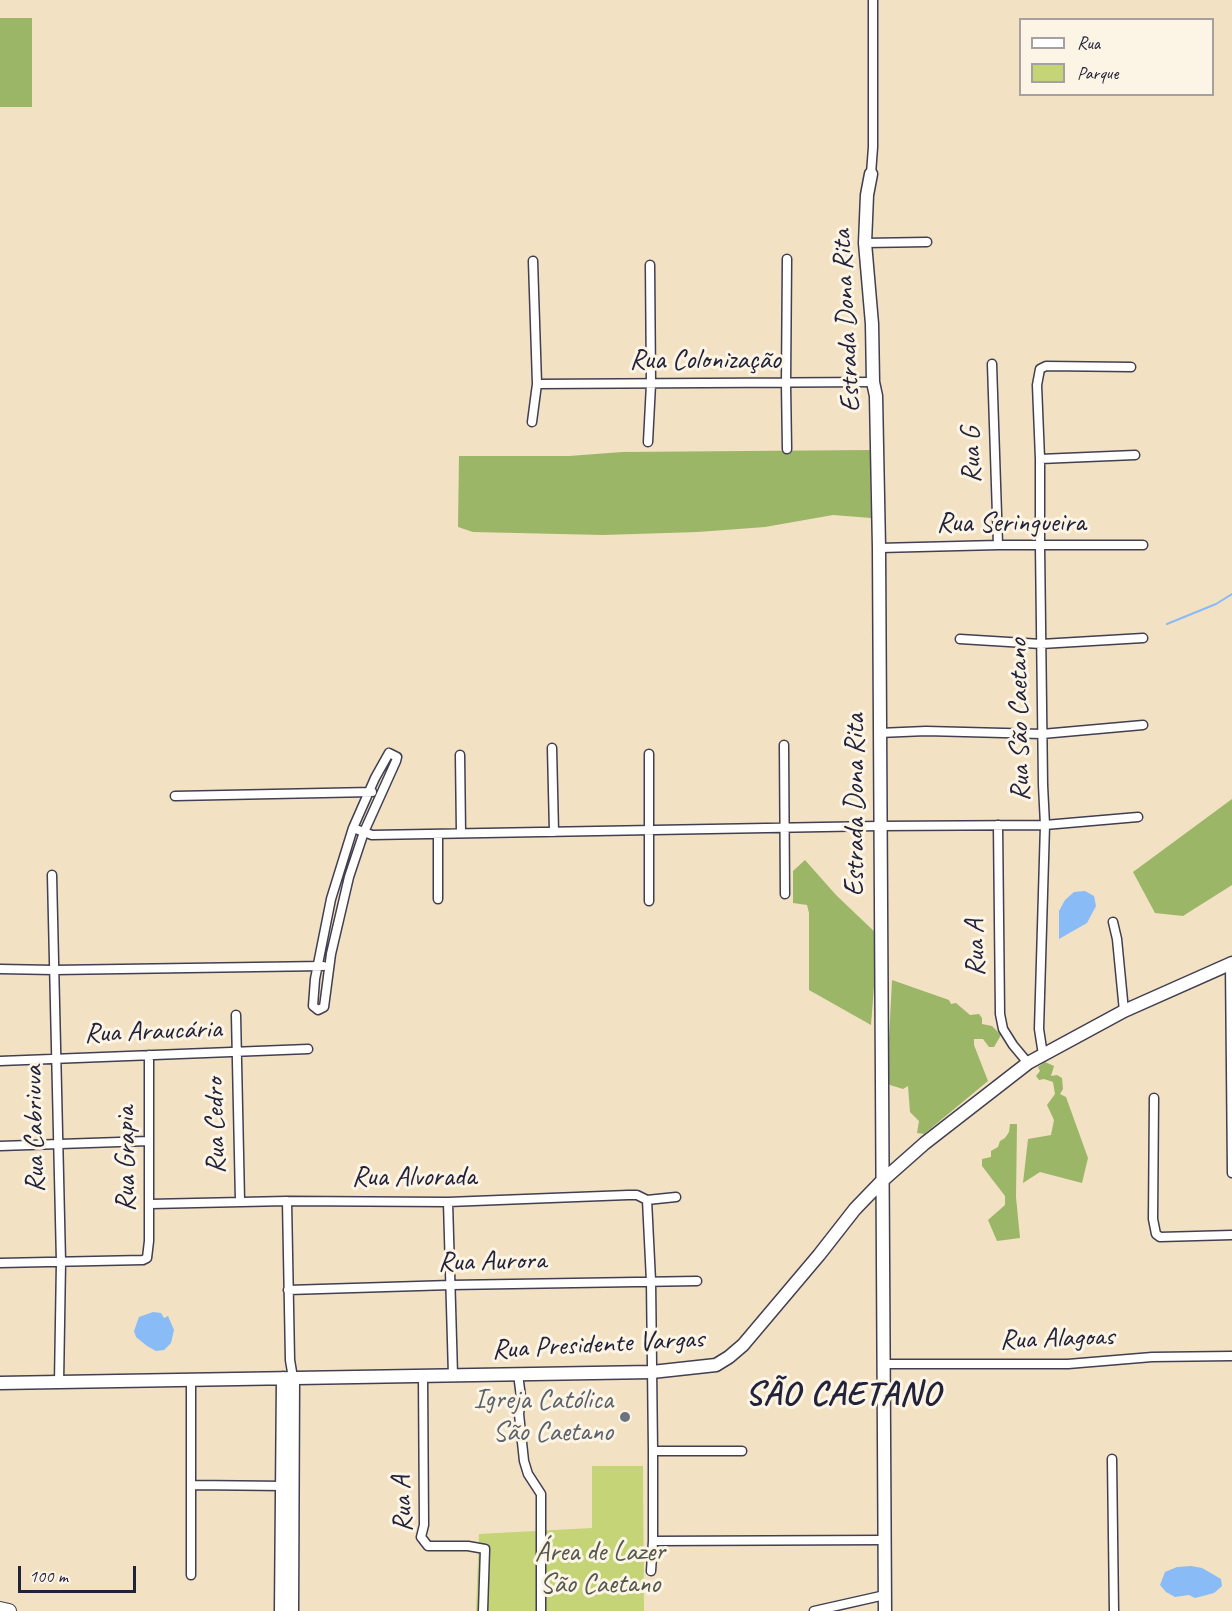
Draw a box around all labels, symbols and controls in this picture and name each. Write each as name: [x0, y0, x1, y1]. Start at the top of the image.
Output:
legend: [1019, 18, 1214, 96]
text: Rua: [1077, 32, 1100, 54]
text: Parque: [1077, 62, 1118, 84]
street label: Estrada Dona Rita: [825, 229, 869, 413]
street label: Rua Colonização: [629, 344, 781, 378]
street label: Rua G: [955, 427, 989, 483]
street label: Rua Seringueira: [937, 507, 1085, 541]
street label: Rua São Caetano: [1002, 638, 1038, 802]
street label: Estrada Dona Rita: [839, 714, 873, 896]
street label: Rua A: [959, 919, 993, 977]
street label: Rua Araucária: [84, 1013, 222, 1051]
street label: Rua Cabriuva: [17, 1065, 53, 1193]
street label: Rua Cedro: [198, 1078, 234, 1174]
street label: Rua Grapia: [110, 1106, 144, 1212]
street label: Rua Alvorada: [352, 1161, 476, 1195]
street label: Rua Aurora: [438, 1244, 546, 1280]
street label: Rua Alagoas: [999, 1320, 1115, 1358]
street label: Rua Presidente Vargas: [491, 1323, 705, 1367]
district label: SÃO CAETANO: [746, 1375, 940, 1415]
place label: Igreja Católica São Caetano: [474, 1384, 613, 1450]
marker: Igreja Católica São Caetano: [618, 1410, 632, 1424]
street label: Rua A: [385, 1475, 421, 1533]
park label: Área de Lazer São Caetano: [535, 1536, 665, 1602]
scale bar: [21, 1554, 140, 1592]
text: 100 m: [29, 1565, 68, 1587]

